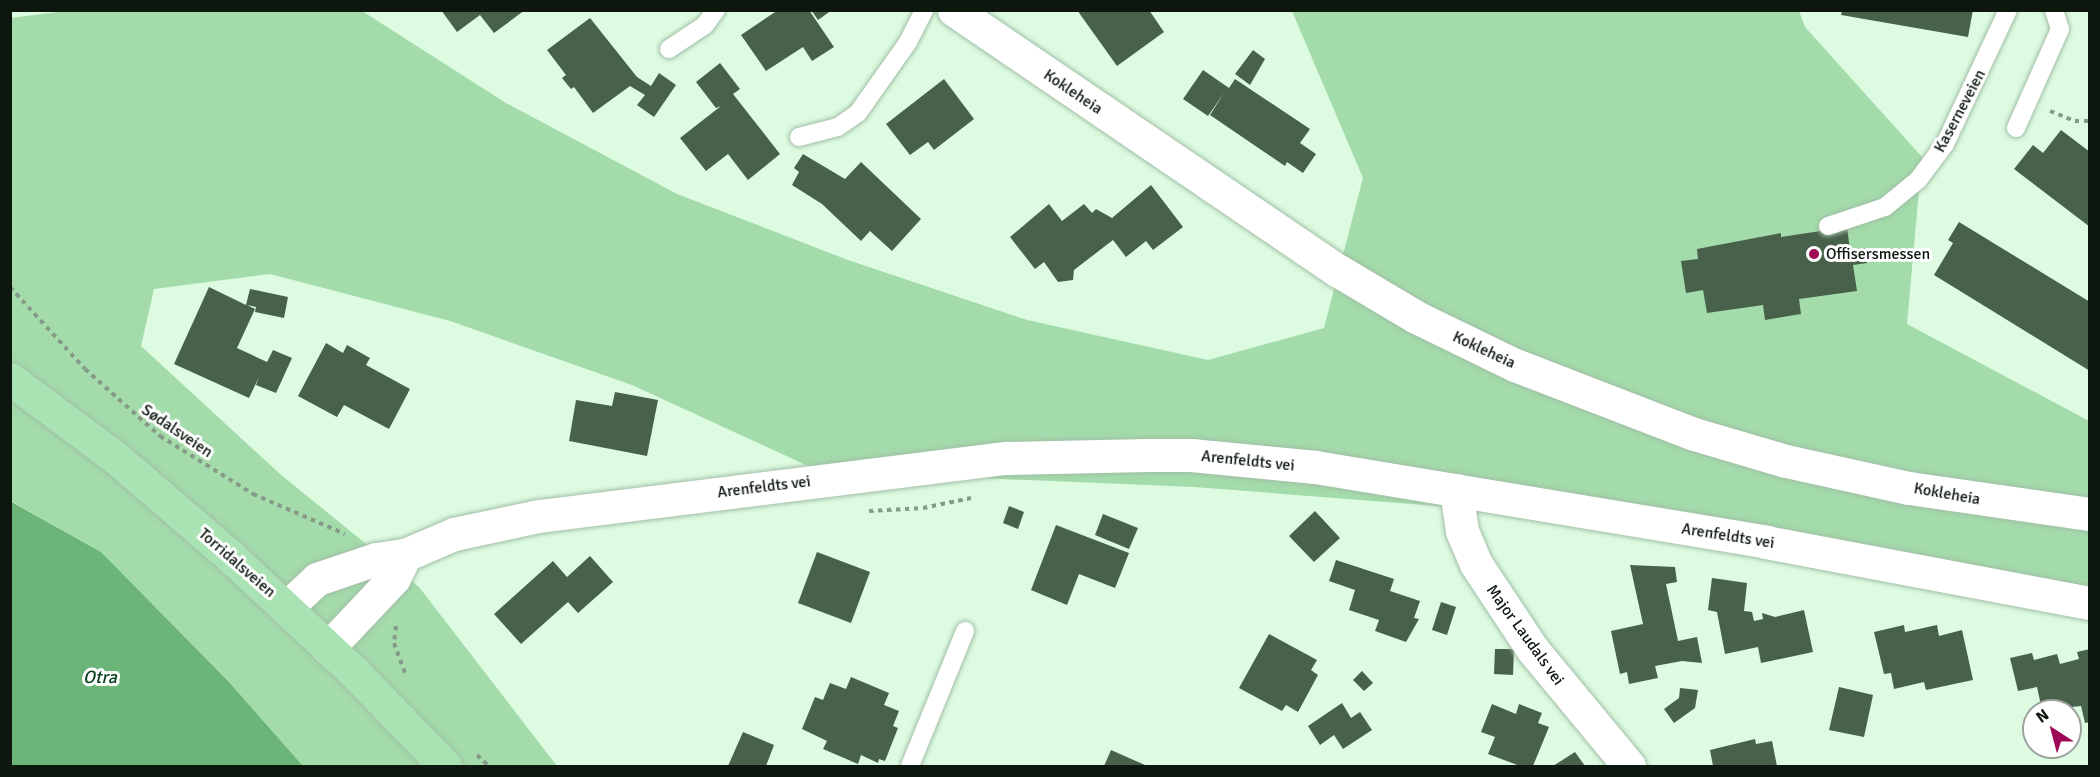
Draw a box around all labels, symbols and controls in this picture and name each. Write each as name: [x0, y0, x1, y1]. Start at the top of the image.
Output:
street label: Kokleheia: [1040, 65, 1106, 119]
street label: Kaserneveien: [1930, 66, 1990, 156]
place label: Offisersmessen: [1826, 244, 1930, 264]
marker: Offisersmessen: [1807, 247, 1821, 261]
street label: Kokleheia: [1450, 327, 1518, 373]
street label: Sødalsveien: [138, 400, 216, 462]
street label: Arenfeldts vei: [1200, 447, 1296, 475]
street label: Arenfeldts vei: [716, 472, 812, 502]
street label: Kokleheia: [1912, 479, 1982, 509]
street label: Arenfeldts vei: [1680, 519, 1776, 553]
street label: Torridalsveien: [195, 524, 279, 602]
street label: Major Laudals vei: [1482, 581, 1568, 689]
water label: Otra: [83, 666, 117, 688]
north arrow: [2022, 699, 2082, 759]
text: N: [2032, 705, 2053, 727]

